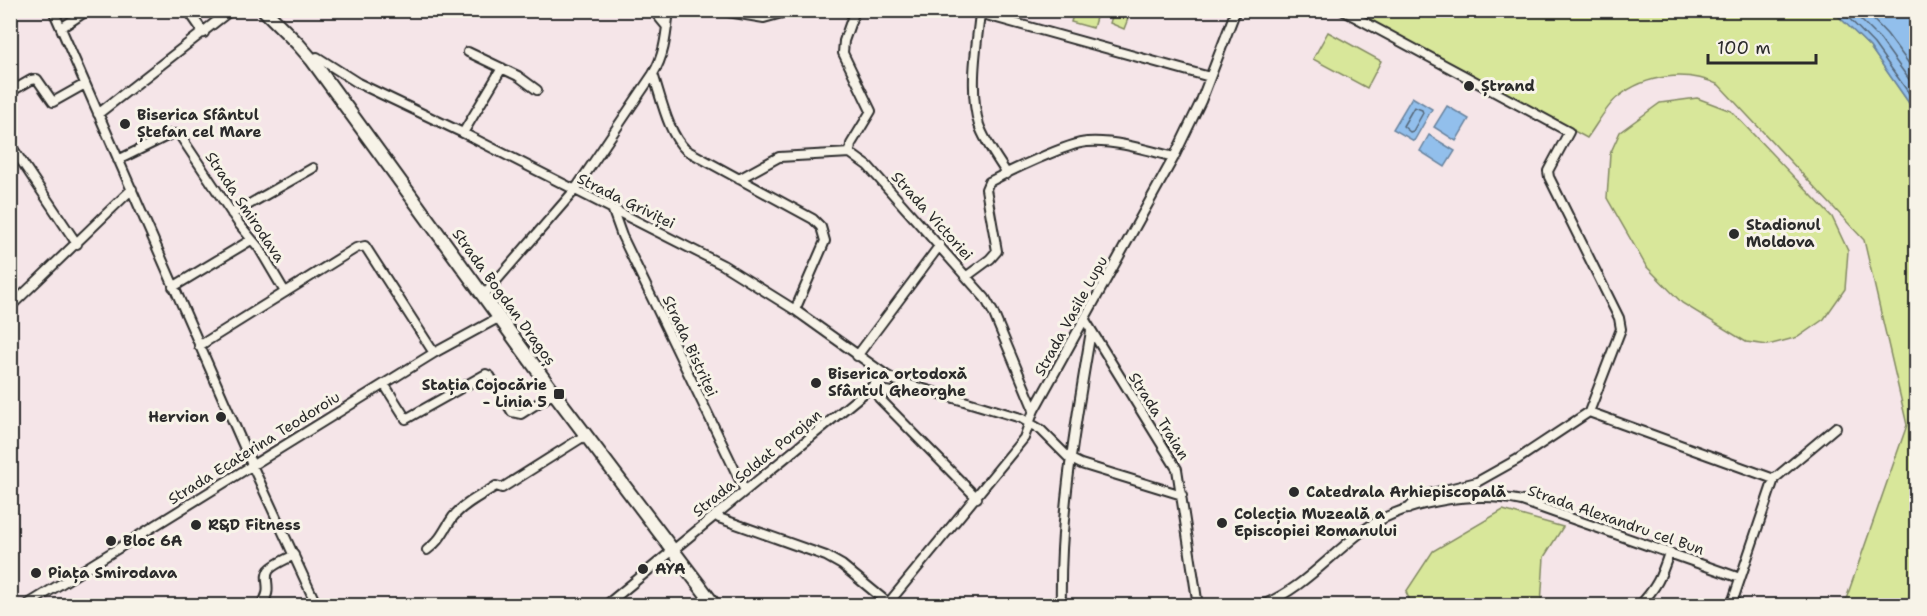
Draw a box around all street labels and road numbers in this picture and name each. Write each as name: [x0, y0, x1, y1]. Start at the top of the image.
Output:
street label: Strada Smirodava: [201, 148, 290, 267]
street label: Strada Victoriei: [887, 167, 977, 265]
street label: Strada Griviței: [573, 169, 678, 234]
street label: Strada Bogdan Dragoș: [447, 225, 560, 370]
street label: Strada Vasile Lupu: [1030, 252, 1112, 380]
street label: Strada Bistriței: [657, 292, 722, 400]
street label: Strada Traian: [1124, 368, 1194, 464]
street label: Strada Ecaterina Teodoroiu: [164, 387, 344, 509]
street label: Strada Soldat Porojan: [688, 405, 826, 521]
street label: Strada Alexandru cel Bun: [1525, 480, 1707, 560]

